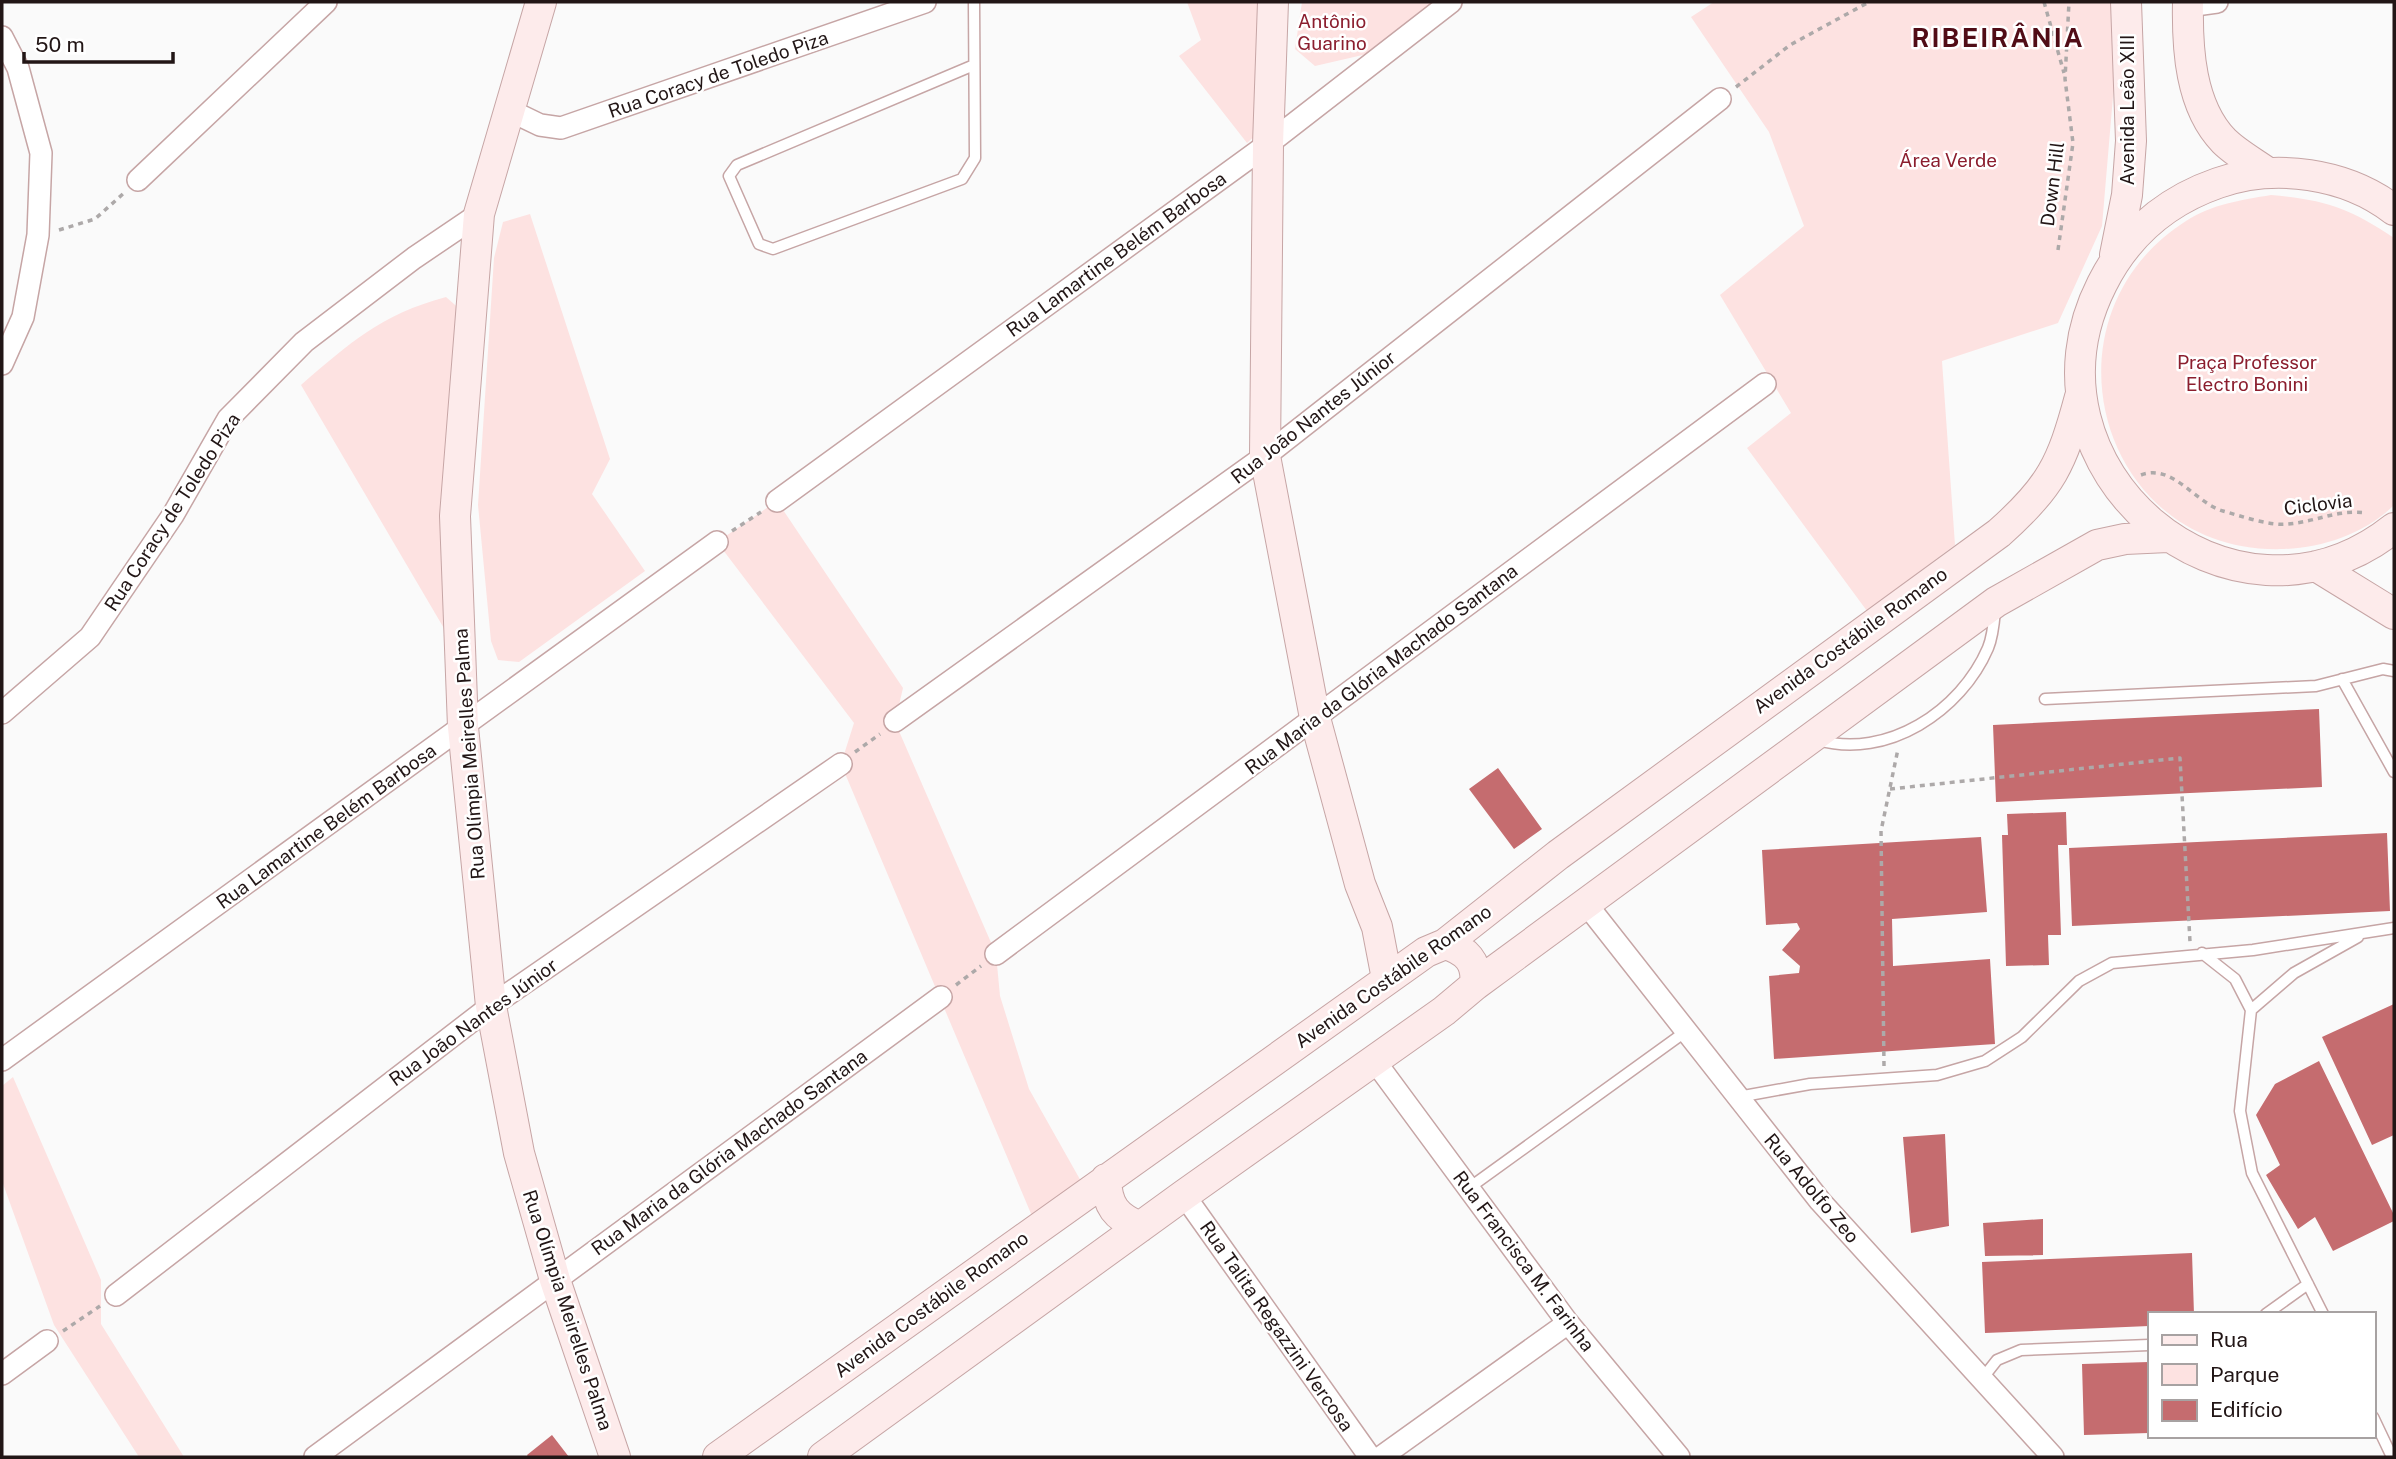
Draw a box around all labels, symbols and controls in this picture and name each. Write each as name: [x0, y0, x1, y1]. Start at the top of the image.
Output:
park label: Antônio Guarino: [1297, 10, 1367, 54]
scale bar: [24, 21, 173, 65]
district label: RIBEIRÂNIA: [1911, 22, 2085, 53]
street label: Rua Coracy de Toledo Piza: [605, 26, 831, 122]
text: 50 m: [35, 32, 85, 57]
street label: Avenida Leão XIII: [2116, 35, 2138, 185]
street label: Down Hill: [2036, 141, 2068, 227]
park label: Área Verde: [1899, 149, 1997, 171]
street label: Rua Lamartine Belém Barbosa: [1002, 167, 1230, 341]
street label: Rua João Nantes Júnior: [1227, 346, 1399, 488]
park label: Praça Professor Electro Bonini: [2177, 351, 2317, 395]
street label: Rua Coracy de Toledo Piza: [100, 409, 244, 615]
street label: Ciclovia: [2283, 489, 2353, 519]
street label: Rua Maria da Glória Machado Santana: [1241, 559, 1521, 779]
street label: Avenida Costábile Romano: [1749, 562, 1951, 718]
street label: Rua Olímpia Meirelles Palma: [449, 628, 489, 880]
street label: Rua Lamartine Belém Barbosa: [212, 739, 440, 913]
street label: Avenida Costábile Romano: [1291, 900, 1495, 1052]
street label: Rua João Nantes Júnior: [385, 954, 561, 1090]
street label: Rua Maria da Glória Machado Santana: [587, 1045, 871, 1259]
street label: Rua Adolfo Zeo: [1760, 1129, 1864, 1247]
street label: Rua Francisca M. Farinha: [1449, 1166, 1599, 1356]
street label: Rua Olímpia Meirelles Palma: [519, 1187, 617, 1433]
street label: Rua Talita Regazzini Vercosa: [1196, 1217, 1358, 1435]
street label: Avenida Costábile Romano: [830, 1226, 1032, 1382]
legend: [2148, 1312, 2375, 1438]
text: Rua: [2210, 1327, 2248, 1352]
text: Parque: [2210, 1362, 2279, 1387]
text: Edifício: [2210, 1397, 2283, 1422]

